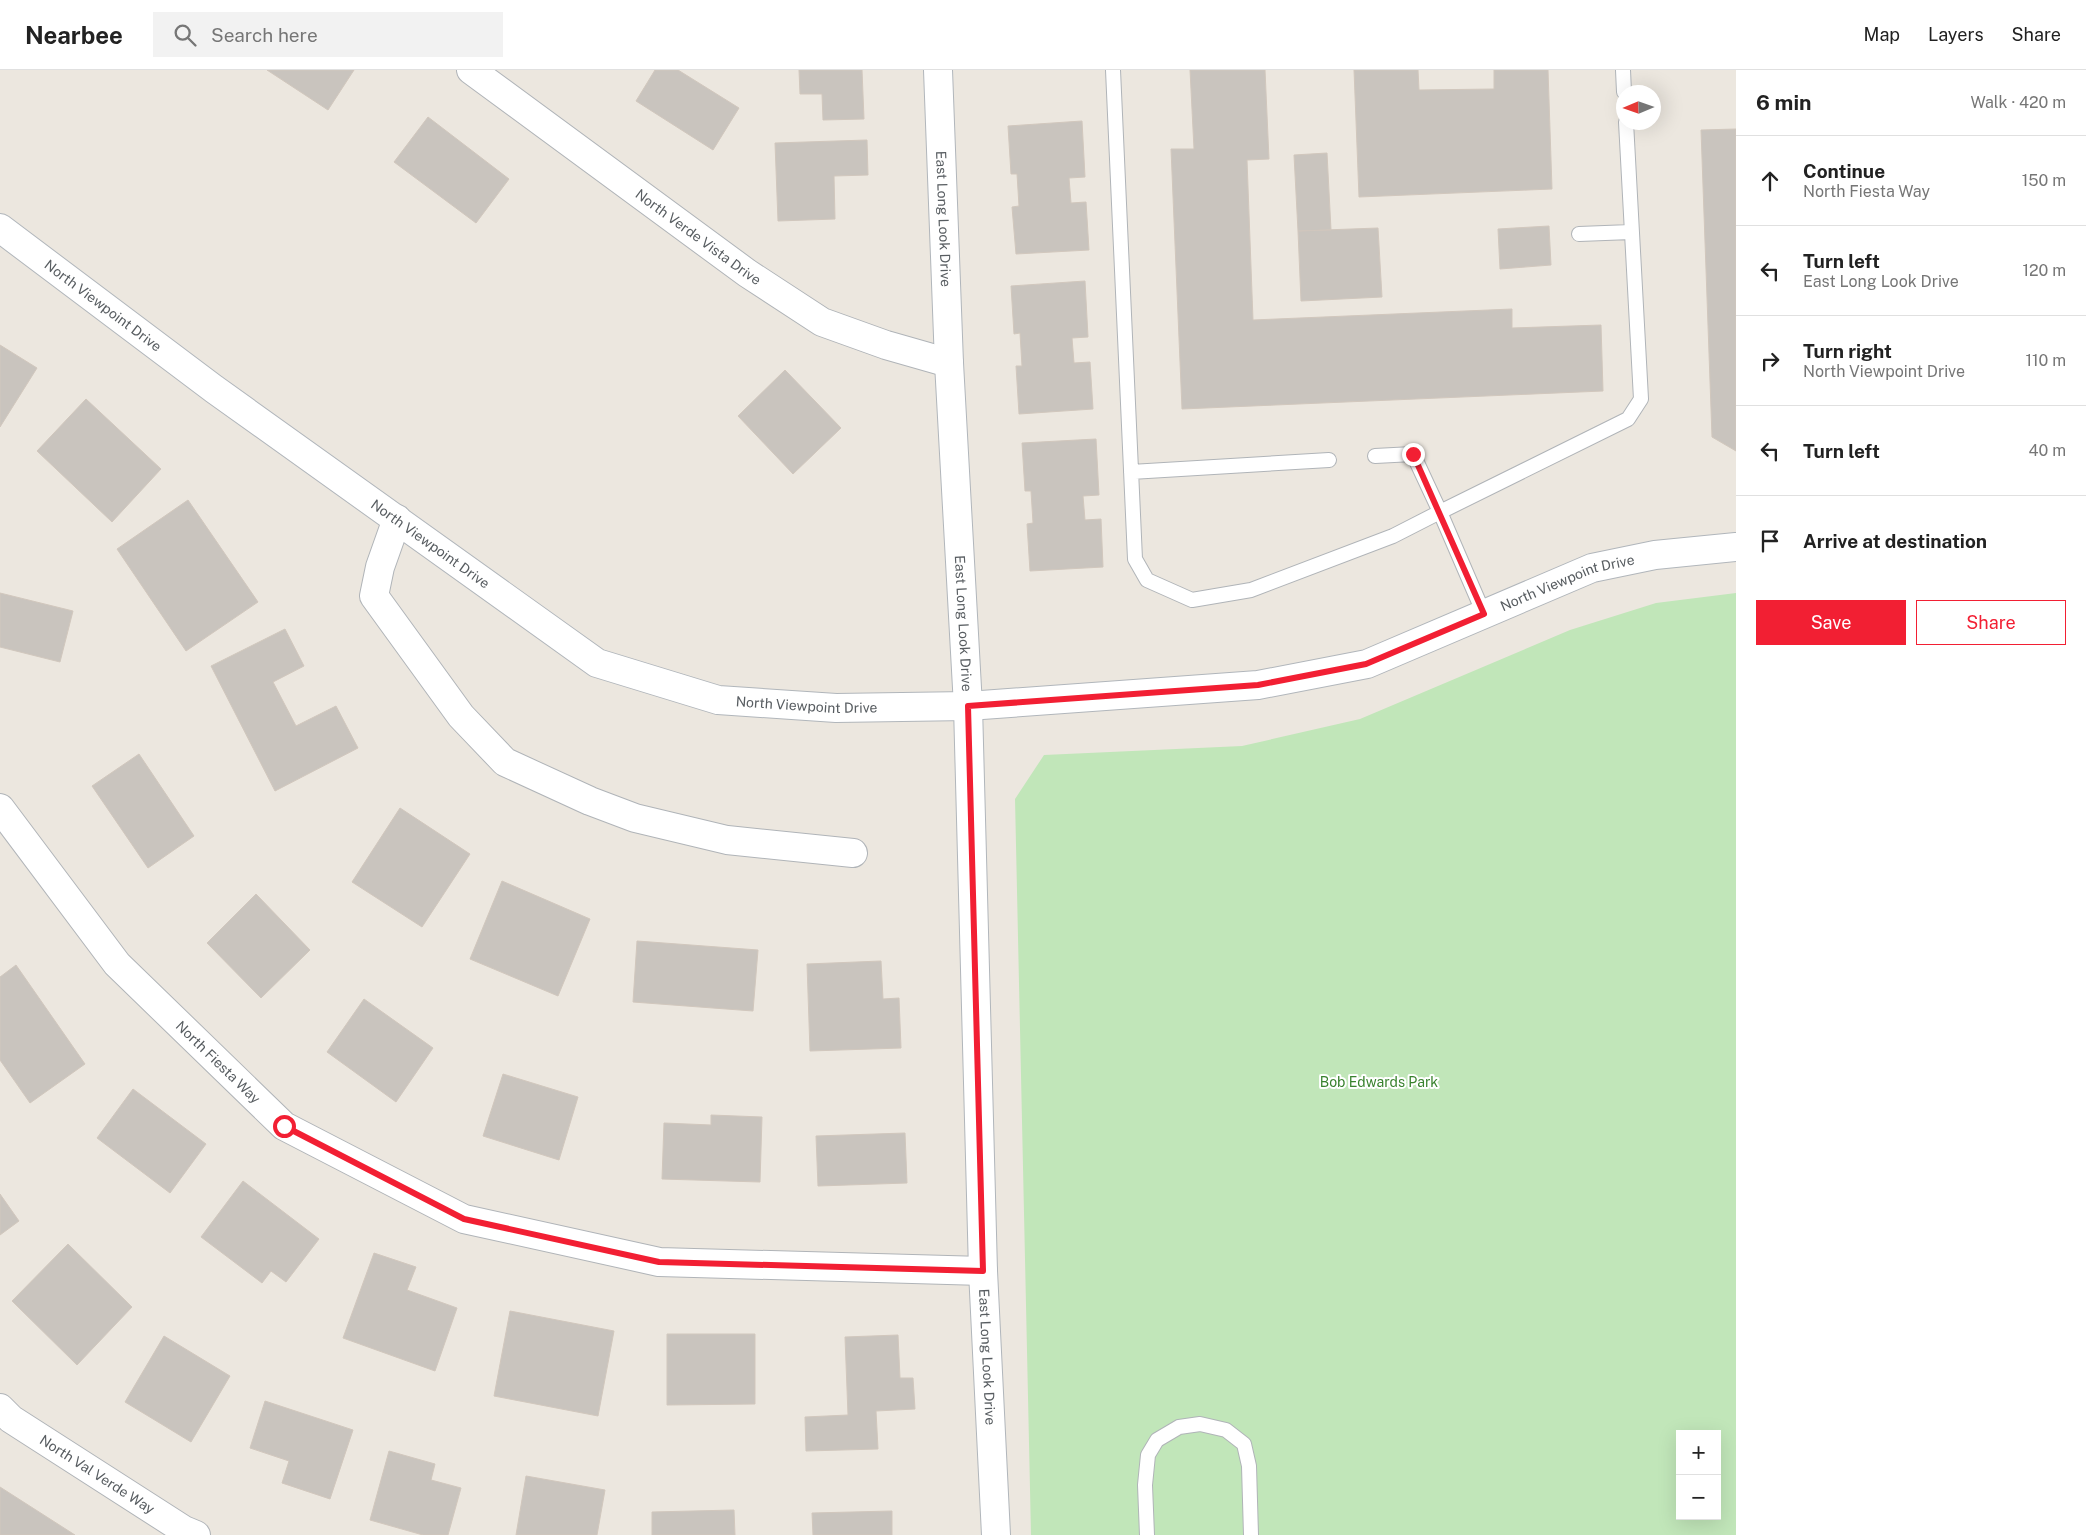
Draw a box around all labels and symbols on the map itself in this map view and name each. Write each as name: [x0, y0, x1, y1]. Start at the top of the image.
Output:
north arrow: [1616, 85, 1661, 130]
street label: East Long Look Drive: [933, 150, 954, 287]
street label: North Verde Vista Drive: [632, 186, 764, 288]
street label: North Viewpoint Drive: [42, 256, 165, 355]
route end: [1402, 443, 1425, 466]
street label: North Viewpoint Drive: [368, 496, 493, 592]
street label: North Viewpoint Drive: [1498, 551, 1636, 614]
street label: East Long Look Drive: [952, 555, 975, 692]
street label: North Viewpoint Drive: [735, 693, 878, 716]
street label: North Fiesta Way: [173, 1018, 264, 1107]
park label: Bob Edwards Park: [1320, 1074, 1438, 1090]
route start: [273, 1115, 296, 1138]
street label: East Long Look Drive: [976, 1288, 999, 1426]
street label: North Val Verde Way: [37, 1432, 158, 1517]

